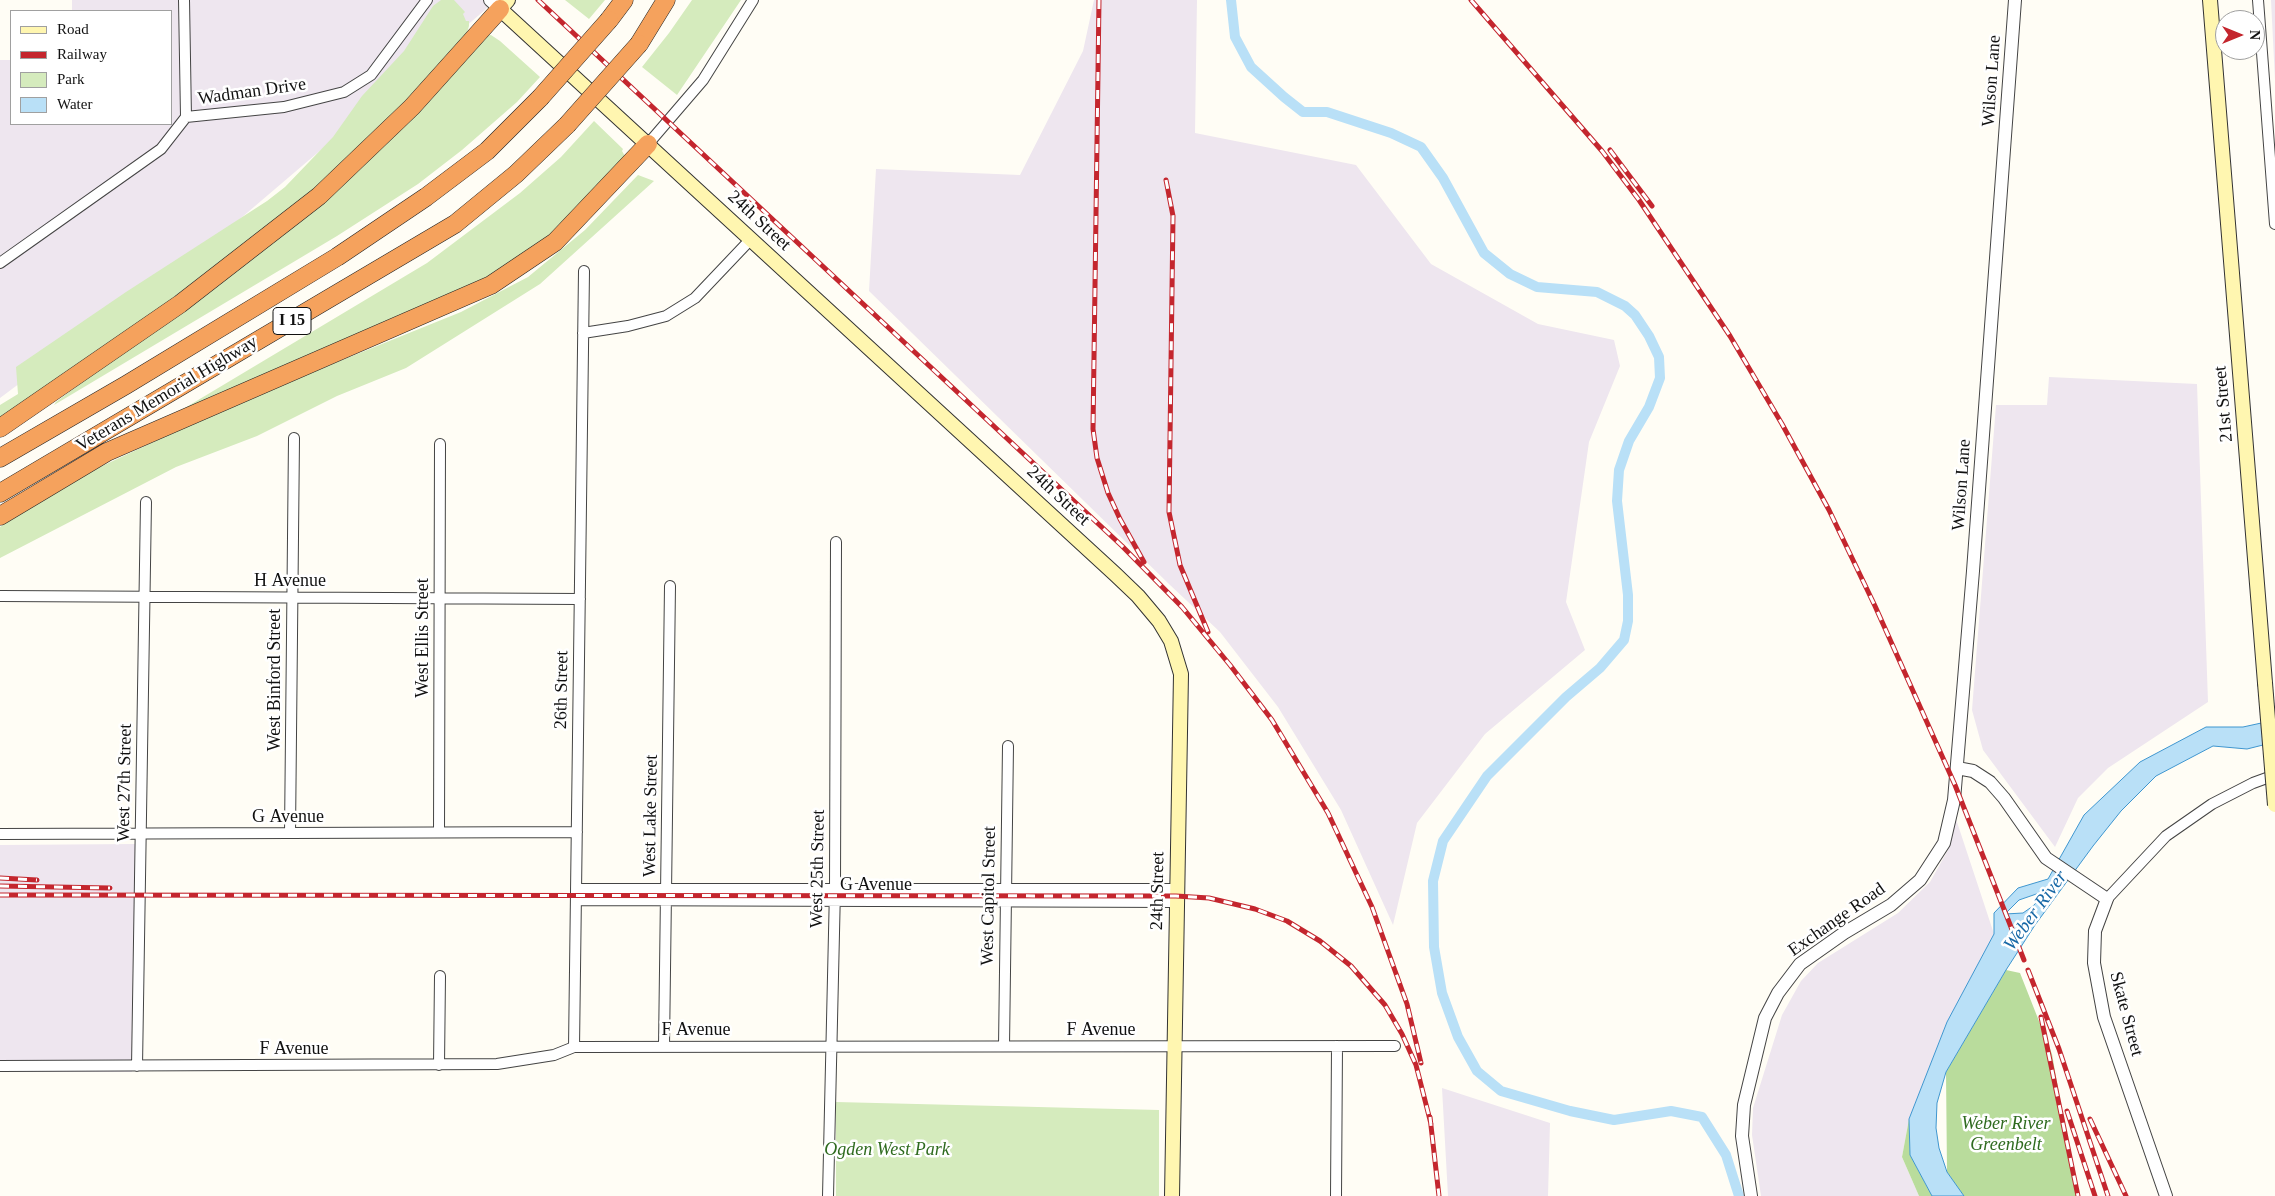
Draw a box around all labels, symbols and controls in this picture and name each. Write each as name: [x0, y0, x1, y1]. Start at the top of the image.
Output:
legend: [10, 10, 172, 125]
north arrow: [2215, 10, 2265, 60]
text: Road: [57, 21, 89, 37]
text: N: [2247, 30, 2262, 40]
street label: Wilson Lane: [1978, 34, 2006, 128]
text: Railway: [57, 46, 107, 62]
text: Park: [57, 71, 85, 87]
street label: Wadman Drive: [197, 74, 307, 110]
text: Water: [57, 96, 92, 112]
street label: 24th Street: [723, 186, 795, 256]
road number: I 15: [273, 308, 311, 334]
street label: Veterans Memorial Highway: [72, 331, 262, 457]
street label: 21st Street: [2210, 365, 2238, 443]
street label: Wilson Lane: [1948, 438, 1976, 532]
street label: 24th Street: [1022, 461, 1094, 531]
street label: H Avenue: [254, 570, 326, 592]
street label: West Ellis Street: [412, 578, 434, 698]
street label: West Binford Street: [264, 609, 286, 751]
street label: 26th Street: [551, 651, 573, 729]
street label: West 27th Street: [113, 724, 137, 842]
street label: West Lake Street: [639, 755, 663, 877]
street label: G Avenue: [252, 806, 324, 828]
street label: West 25th Street: [806, 810, 830, 928]
street label: West Capitol Street: [977, 826, 1001, 966]
street label: 24th Street: [1147, 852, 1169, 930]
water label: Weber River: [1999, 866, 2073, 956]
street label: G Avenue: [840, 874, 912, 896]
street label: Exchange Road: [1784, 879, 1890, 961]
street label: Skate Street: [2104, 969, 2148, 1059]
street label: F Avenue: [661, 1019, 731, 1041]
street label: F Avenue: [1066, 1019, 1136, 1041]
street label: F Avenue: [259, 1038, 329, 1060]
park label: Weber River Greenbelt: [1962, 1113, 2050, 1156]
park label: Ogden West Park: [824, 1139, 950, 1161]

